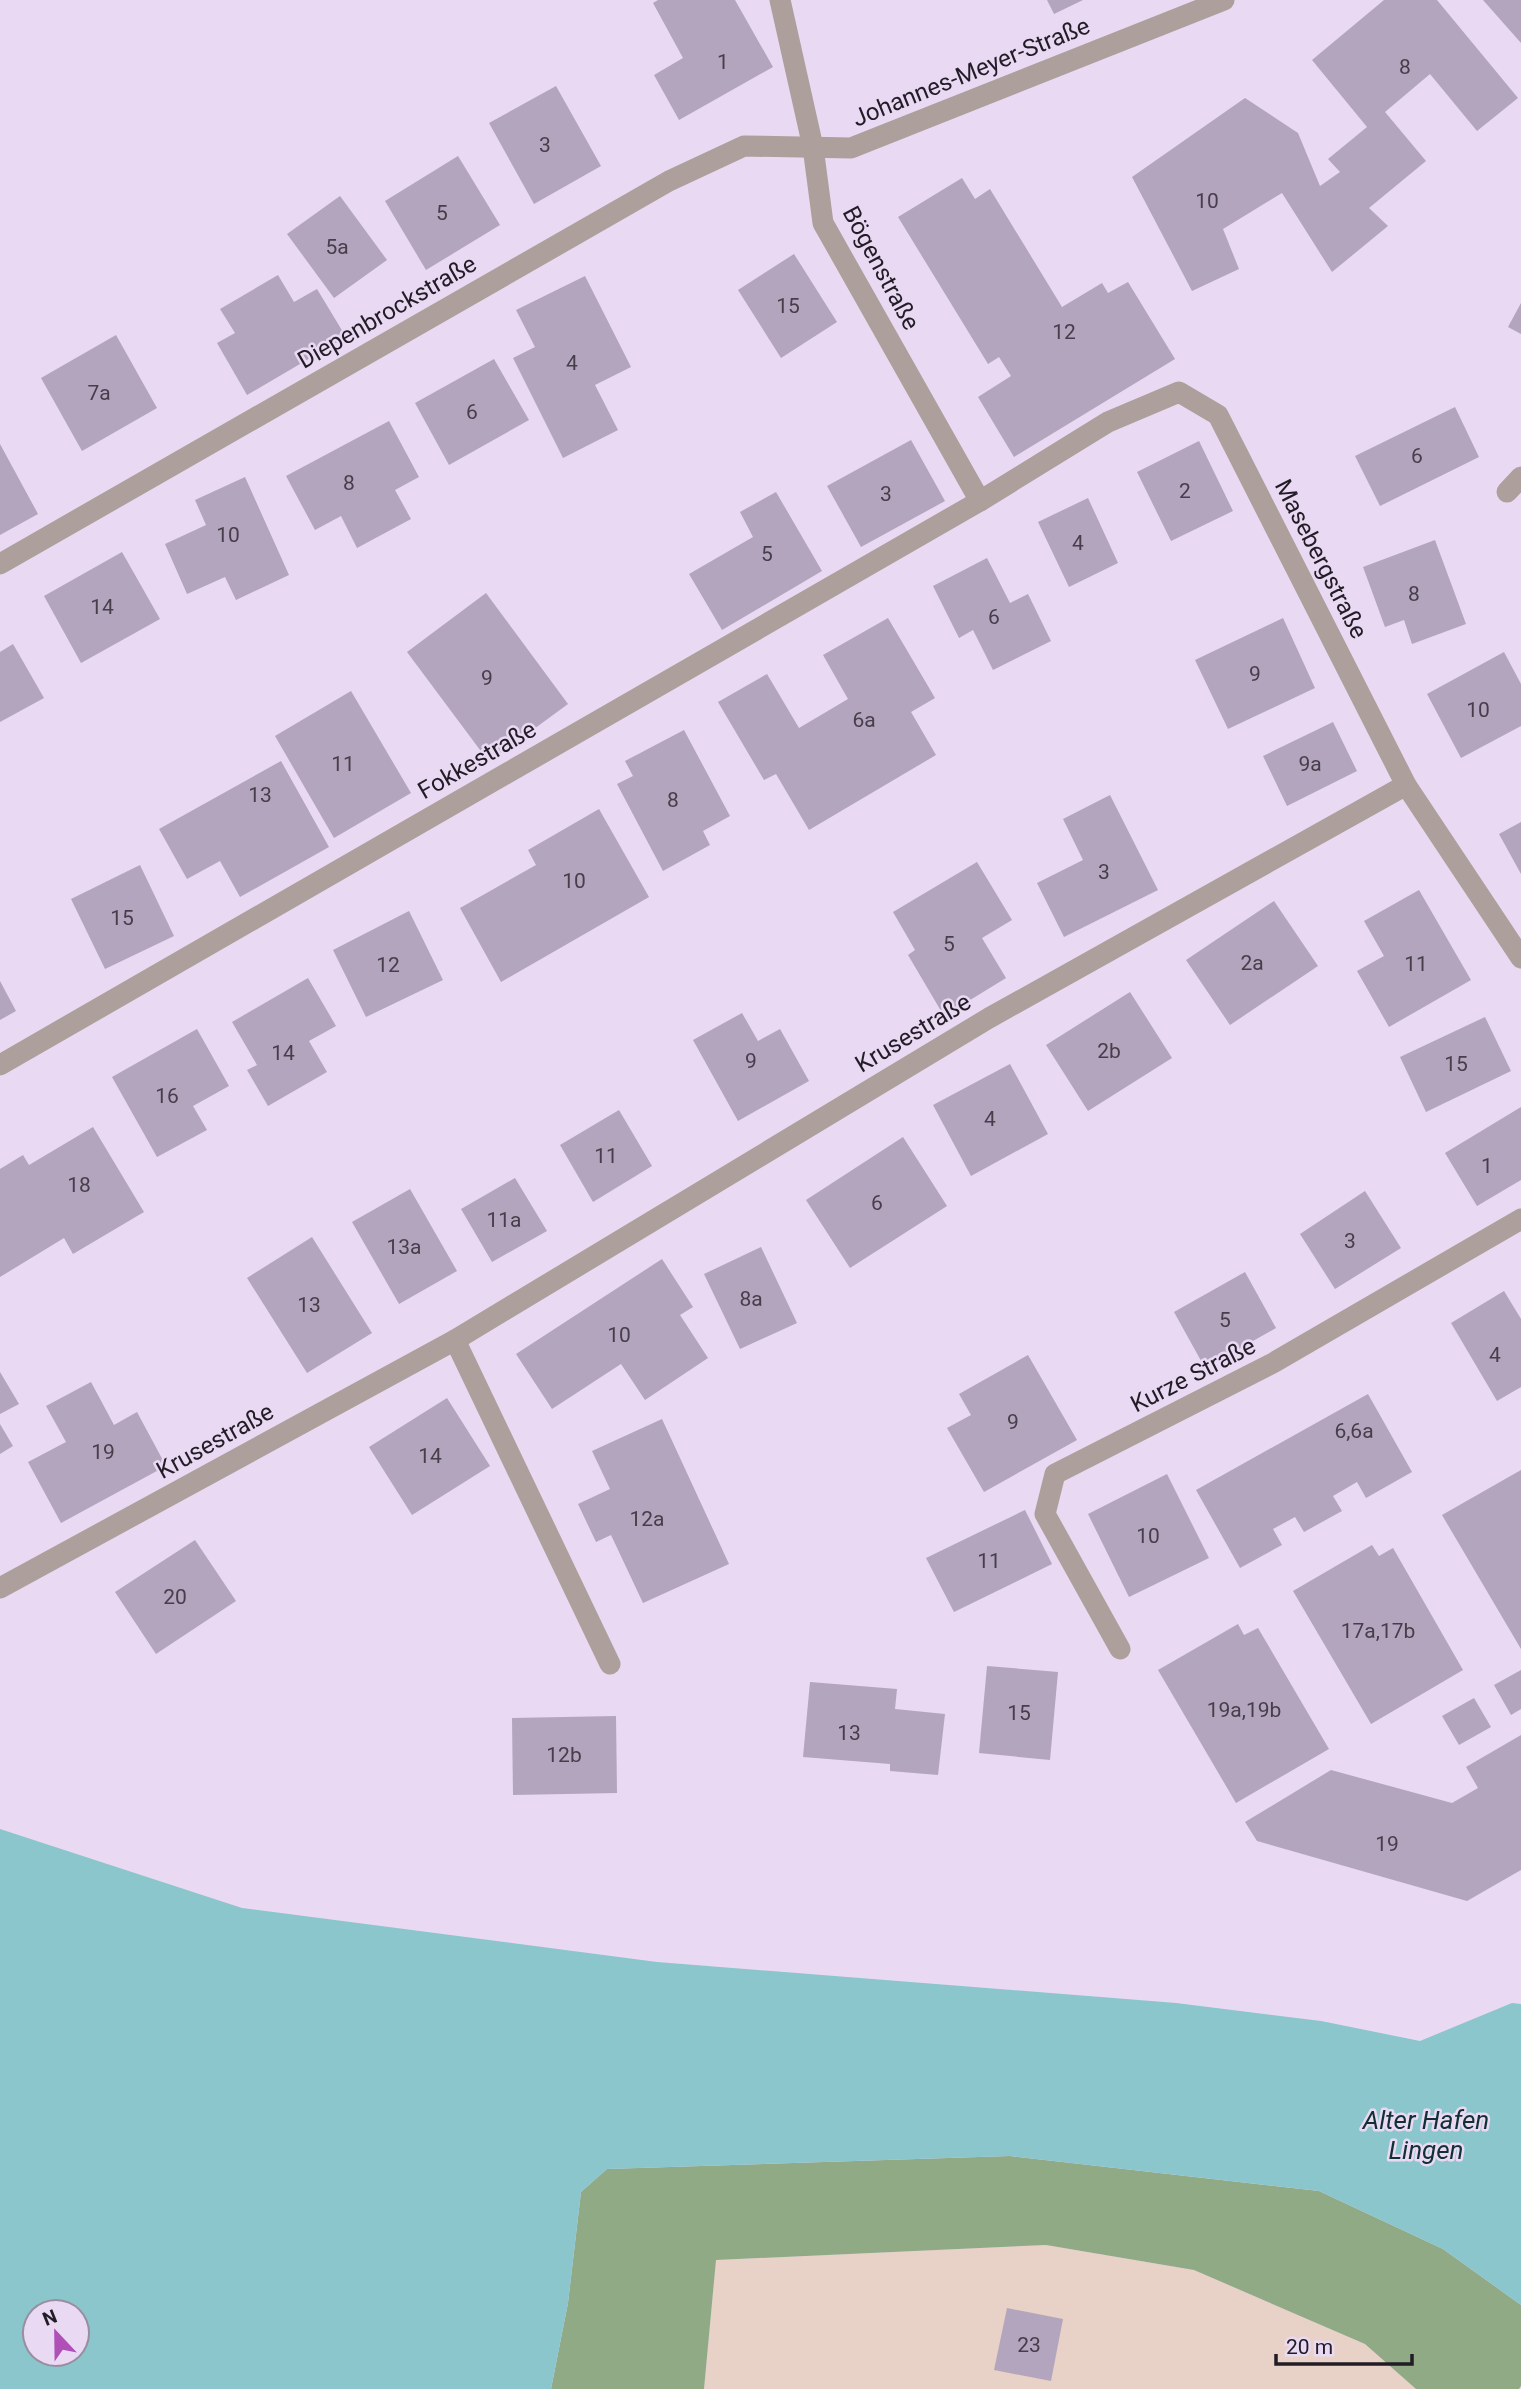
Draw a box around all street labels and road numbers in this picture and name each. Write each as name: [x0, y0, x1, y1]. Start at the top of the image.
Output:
street label: Johannes-Meyer-Straße: [848, 12, 1094, 132]
street label: Bögenstraße: [837, 201, 925, 335]
street label: Diepenbrockstraße: [293, 249, 481, 375]
street label: Masebergstraße: [1269, 475, 1373, 643]
street label: Fokkestraße: [413, 715, 541, 805]
street label: Krusestraße: [850, 988, 976, 1078]
street label: Kurze Straße: [1126, 1332, 1260, 1418]
street label: Krusestraße: [152, 1397, 278, 1485]

